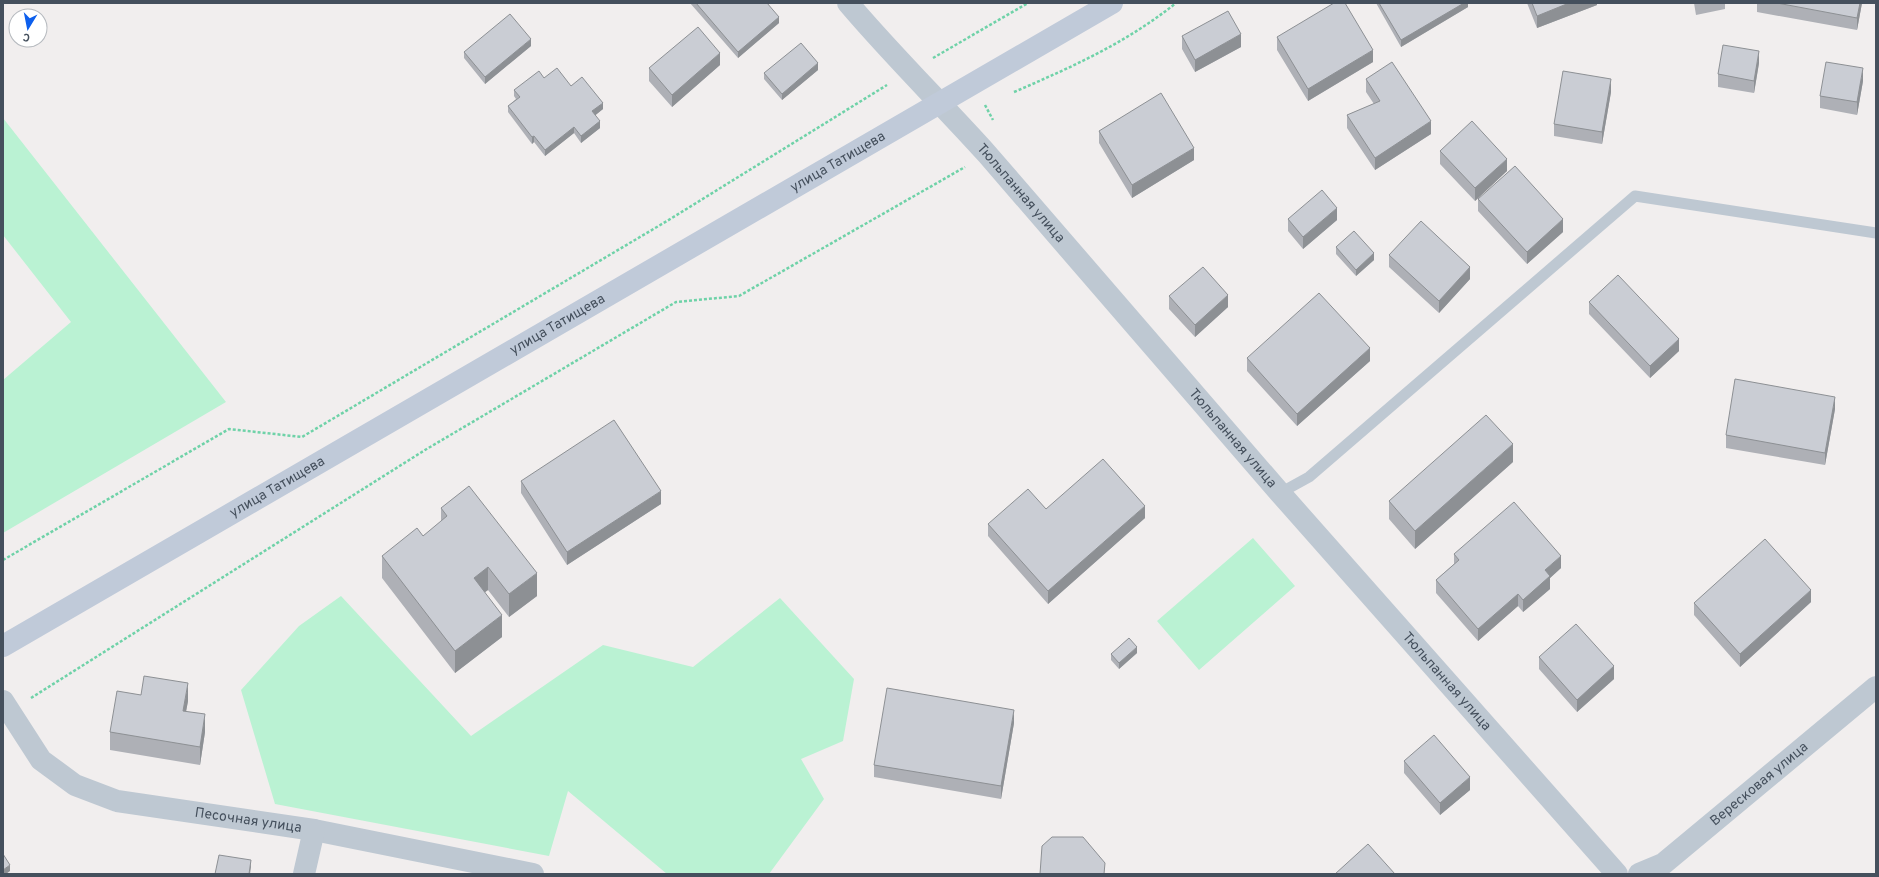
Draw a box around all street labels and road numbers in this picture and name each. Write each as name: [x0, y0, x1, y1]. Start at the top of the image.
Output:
street label: улица Татищева: [787, 128, 889, 196]
street label: Тюльпанная улица: [973, 140, 1068, 246]
street label: улица Татищева: [507, 290, 608, 359]
street label: Тюльпанная улица: [1185, 385, 1280, 491]
street label: улица Татищева: [227, 453, 328, 521]
street label: Тюльпанная улица: [1399, 629, 1495, 734]
street label: Вересковая улица: [1707, 739, 1812, 830]
street label: Песочная улица: [194, 804, 303, 837]

